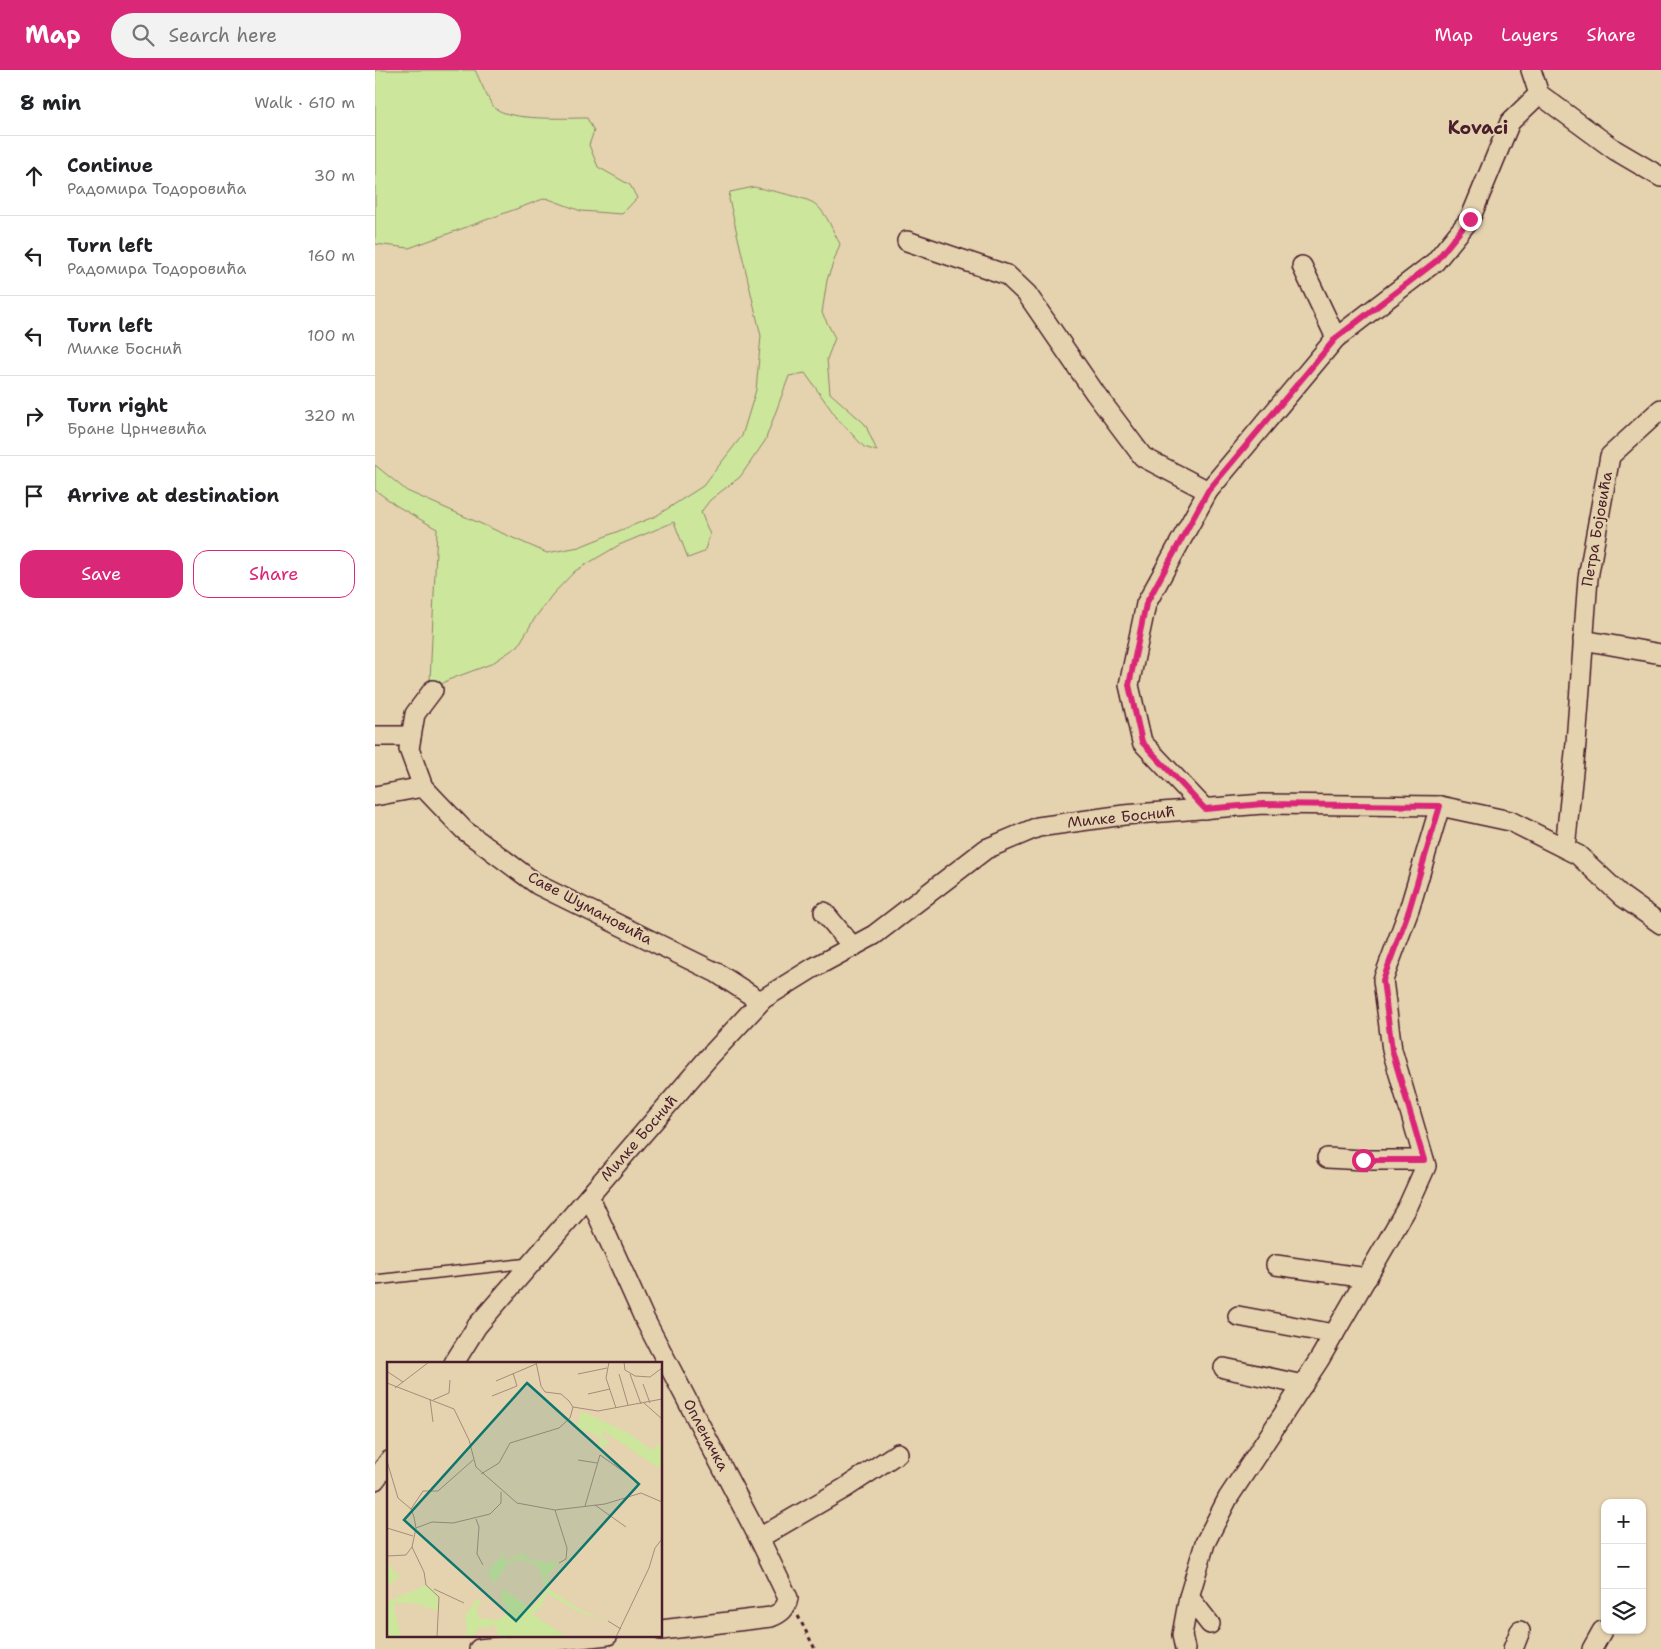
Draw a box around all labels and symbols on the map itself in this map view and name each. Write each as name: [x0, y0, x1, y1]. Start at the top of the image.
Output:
district label: Kovaci: [1448, 116, 1508, 140]
route end: [1459, 208, 1482, 231]
street label: Петра Бојовића: [1577, 469, 1617, 588]
street label: Милке Боснић: [1066, 801, 1176, 833]
street label: Саве Шумановића: [524, 867, 656, 950]
street label: Милке Боснић: [596, 1091, 682, 1185]
route start: [1352, 1149, 1375, 1172]
inset map: [387, 1362, 663, 1636]
street label: Опленачка: [679, 1395, 734, 1475]

